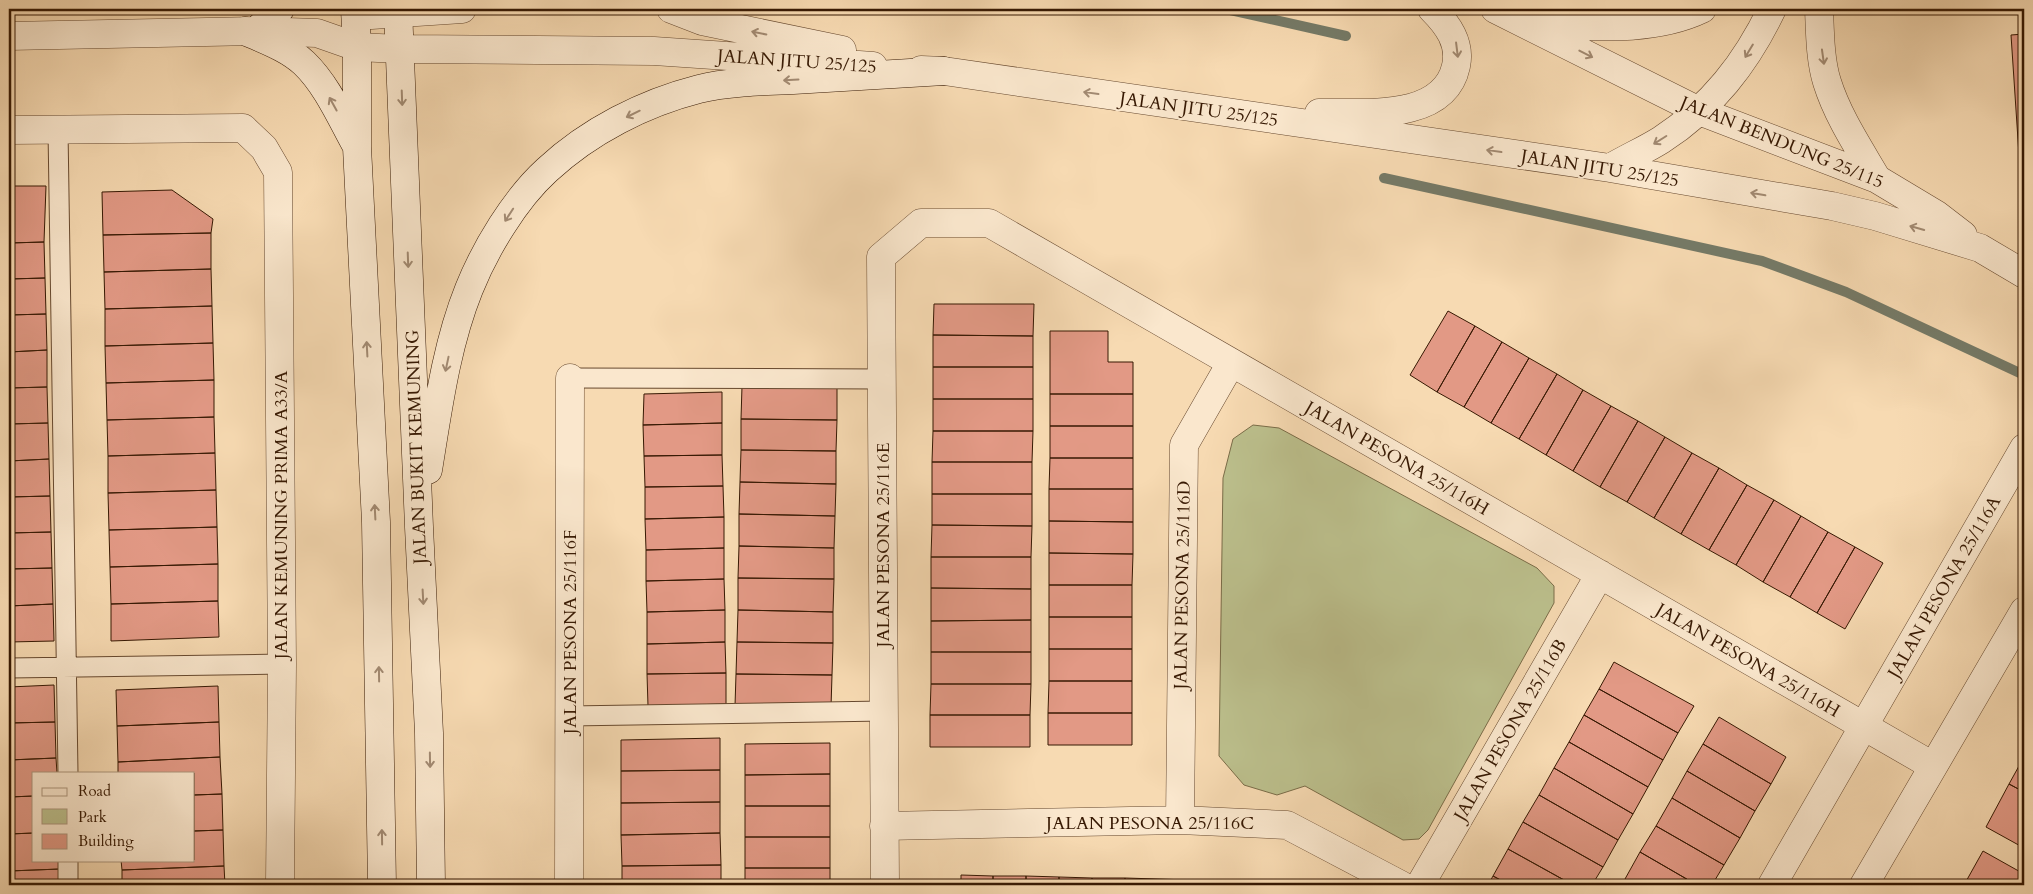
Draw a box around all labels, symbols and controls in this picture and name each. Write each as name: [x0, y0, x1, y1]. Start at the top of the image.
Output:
one-way arrow: [752, 28, 768, 37]
one-way arrow: [1452, 41, 1462, 57]
street label: JALAN JITU 25/125: [713, 43, 877, 80]
one-way arrow: [1743, 44, 1753, 58]
one-way arrow: [1819, 49, 1829, 65]
one-way arrow: [1578, 50, 1593, 59]
one-way arrow: [783, 75, 799, 84]
street label: JALAN JITU 25/125: [1115, 86, 1280, 133]
one-way arrow: [1083, 88, 1099, 98]
street label: JALAN BENDUNG 25/115: [1674, 89, 1887, 195]
one-way arrow: [397, 90, 406, 106]
one-way arrow: [328, 97, 338, 112]
one-way arrow: [626, 110, 641, 119]
one-way arrow: [1653, 135, 1667, 145]
street label: JALAN JITU 25/125: [1516, 143, 1681, 193]
one-way arrow: [1486, 146, 1502, 156]
one-way arrow: [1750, 188, 1766, 198]
one-way arrow: [504, 208, 514, 222]
one-way arrow: [1909, 223, 1925, 233]
one-way arrow: [403, 252, 413, 268]
street label: JALAN BUKIT KEMUNING: [400, 329, 433, 568]
one-way arrow: [363, 342, 372, 358]
one-way arrow: [442, 356, 451, 372]
street label: JALAN KEMUNING PRIMA A33/A: [269, 371, 294, 662]
street label: JALAN PESONA 25/116H: [1297, 394, 1494, 522]
street label: JALAN PESONA 25/116E: [871, 442, 896, 651]
street label: JALAN PESONA 25/116D: [1168, 480, 1197, 693]
street label: JALAN PESONA 25/116A: [1880, 491, 2007, 686]
one-way arrow: [371, 504, 380, 520]
street label: JALAN PESONA 25/116F: [558, 530, 583, 737]
one-way arrow: [418, 589, 427, 605]
street label: JALAN PESONA 25/116H: [1648, 596, 1845, 724]
street label: JALAN PESONA 25/116B: [1447, 635, 1573, 828]
one-way arrow: [374, 666, 384, 682]
one-way arrow: [425, 752, 435, 768]
legend: [32, 772, 195, 862]
text: Road: [78, 781, 111, 801]
text: Park: [78, 807, 107, 827]
street label: JALAN PESONA 25/116C: [1043, 811, 1254, 836]
one-way arrow: [377, 829, 386, 845]
text: Building: [78, 831, 134, 851]

